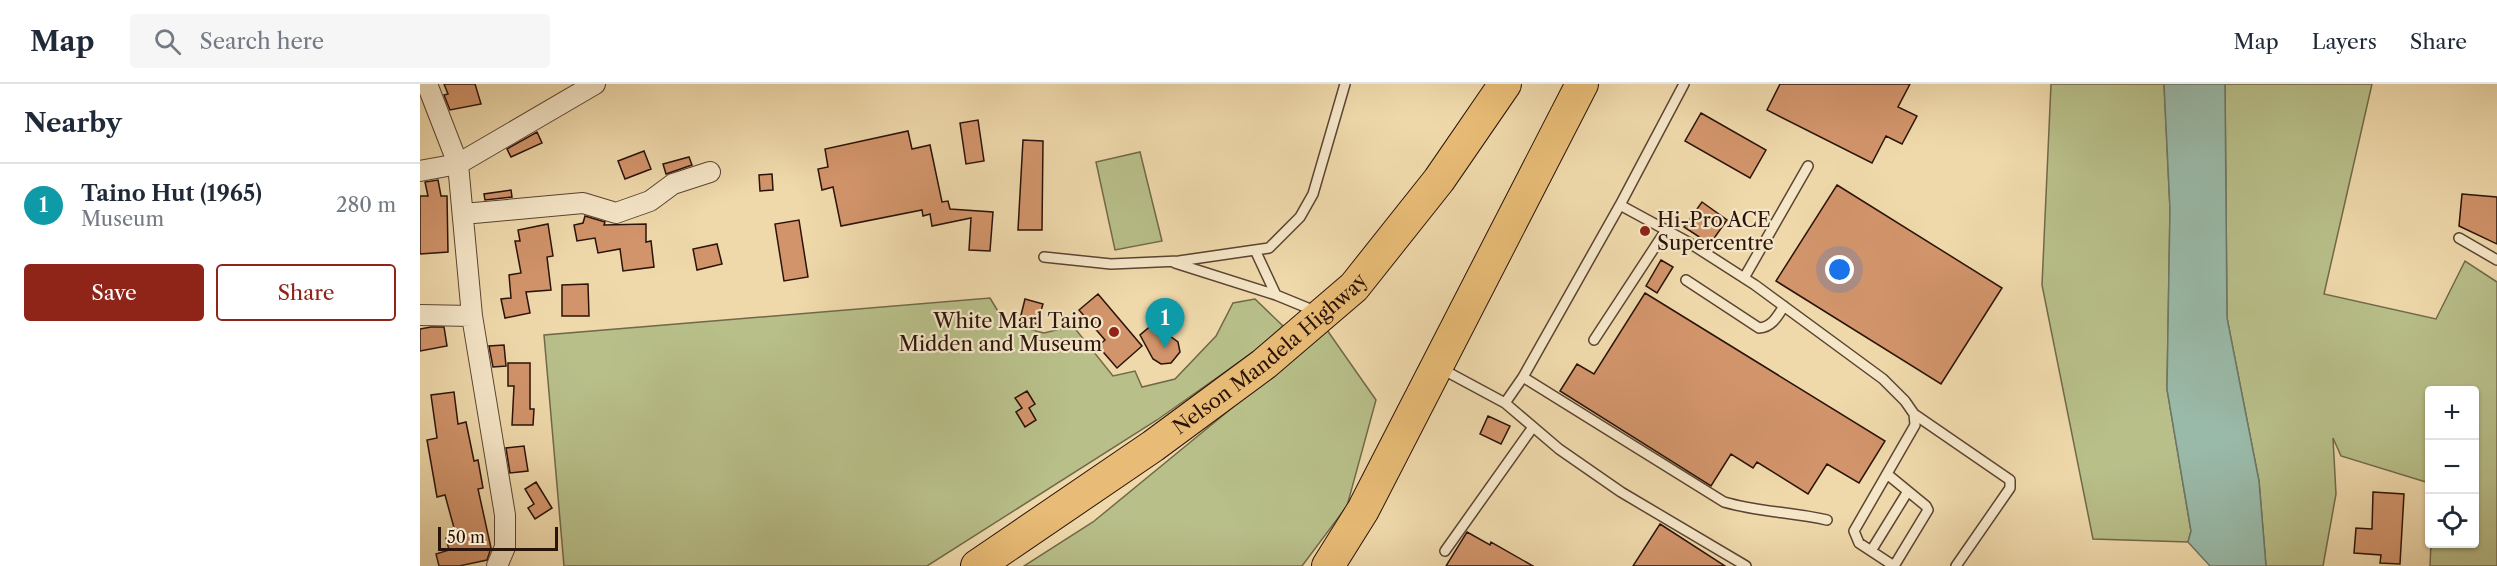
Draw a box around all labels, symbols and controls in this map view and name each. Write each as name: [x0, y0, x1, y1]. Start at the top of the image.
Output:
search box: [130, 14, 550, 68]
text: Map: [30, 24, 94, 58]
icon: search: [151, 25, 184, 58]
text: Search here: [199, 28, 324, 55]
text: Map: [2234, 29, 2279, 54]
text: Layers: [2312, 29, 2377, 54]
text: Share: [2410, 29, 2467, 54]
text: Nearby: [24, 107, 122, 139]
text: Taino Hut (1965): [81, 180, 262, 207]
text: 1: [39, 193, 48, 217]
text: 280 m: [336, 193, 396, 217]
text: Museum: [81, 207, 164, 231]
place label: Hi-Pro ACE Supercentre: [1657, 208, 1774, 255]
marker: Hi-Pro ACE Supercentre: [1638, 224, 1652, 238]
your location: [1825, 255, 1854, 284]
button: Save: [24, 264, 204, 321]
button: Share: [216, 264, 396, 321]
street label: Nelson Mandela Highway: [1168, 268, 1373, 439]
pin: 1: [1146, 298, 1184, 348]
place label: White Marl Taino Midden and Museum: [899, 309, 1102, 356]
marker: White Marl Taino Midden and Museum: [1107, 325, 1121, 339]
map controls: [2425, 386, 2479, 548]
button: +: [2425, 386, 2479, 440]
button: −: [2425, 440, 2479, 494]
button: locate: [2425, 494, 2479, 548]
scale bar: [438, 524, 558, 552]
text: 50 m: [447, 527, 485, 547]

